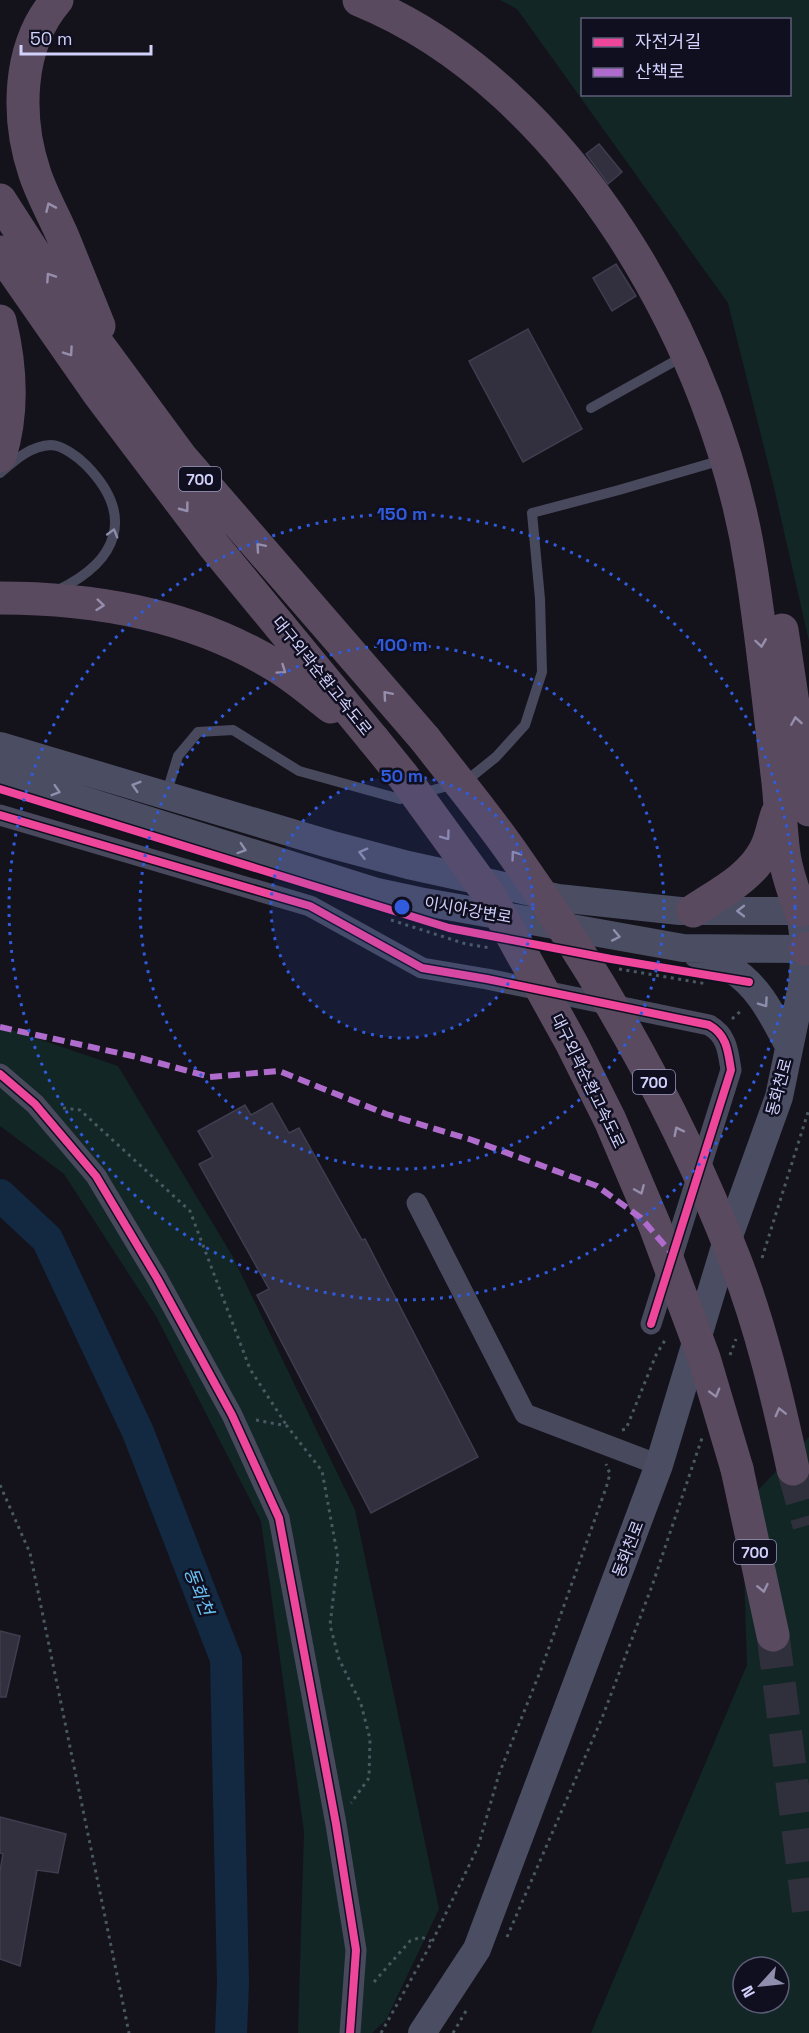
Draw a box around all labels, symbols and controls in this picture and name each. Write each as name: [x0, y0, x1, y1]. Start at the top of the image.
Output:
scale bar: [21, 18, 152, 56]
legend: [581, 18, 791, 96]
text: 50 m: [30, 27, 72, 50]
text: 자전거길: [635, 30, 701, 53]
text: 산책로: [635, 60, 685, 83]
one-way arrow: [45, 202, 57, 213]
one-way arrow: [46, 273, 57, 284]
one-way arrow: [62, 346, 73, 357]
road number: 700: [179, 467, 221, 491]
one-way arrow: [178, 502, 189, 513]
text: 150 m: [377, 502, 427, 525]
one-way arrow: [106, 528, 118, 539]
one-way arrow: [256, 543, 267, 554]
one-way arrow: [96, 598, 105, 611]
street label: 대구외곽순환고속도로: [268, 612, 377, 740]
text: 100 m: [376, 633, 428, 656]
one-way arrow: [755, 638, 767, 647]
one-way arrow: [275, 663, 286, 674]
one-way arrow: [383, 691, 394, 702]
one-way arrow: [790, 717, 803, 727]
text: 50 m: [381, 764, 423, 787]
one-way arrow: [131, 781, 142, 793]
one-way arrow: [50, 784, 61, 796]
one-way arrow: [439, 829, 450, 840]
one-way arrow: [236, 842, 247, 854]
one-way arrow: [358, 848, 369, 860]
one-way arrow: [511, 851, 522, 862]
street label: 이시아강변로: [423, 892, 514, 928]
centre of rings: [392, 897, 412, 917]
one-way arrow: [737, 905, 746, 917]
one-way arrow: [610, 929, 620, 942]
one-way arrow: [757, 996, 768, 1007]
street label: 대구외곽순환고속도로: [546, 1010, 630, 1152]
street label: 동화천로: [761, 1056, 797, 1118]
road number: 700: [633, 1070, 675, 1094]
one-way arrow: [674, 1126, 686, 1137]
one-way arrow: [633, 1184, 645, 1195]
one-way arrow: [708, 1387, 720, 1398]
one-way arrow: [775, 1408, 788, 1418]
street label: 동화천로: [608, 1517, 648, 1580]
road number: 700: [734, 1540, 776, 1564]
water label: 동화천: [179, 1564, 220, 1621]
one-way arrow: [755, 1583, 768, 1593]
north arrow: [731, 1955, 791, 2015]
text: N: [736, 1982, 760, 2001]

